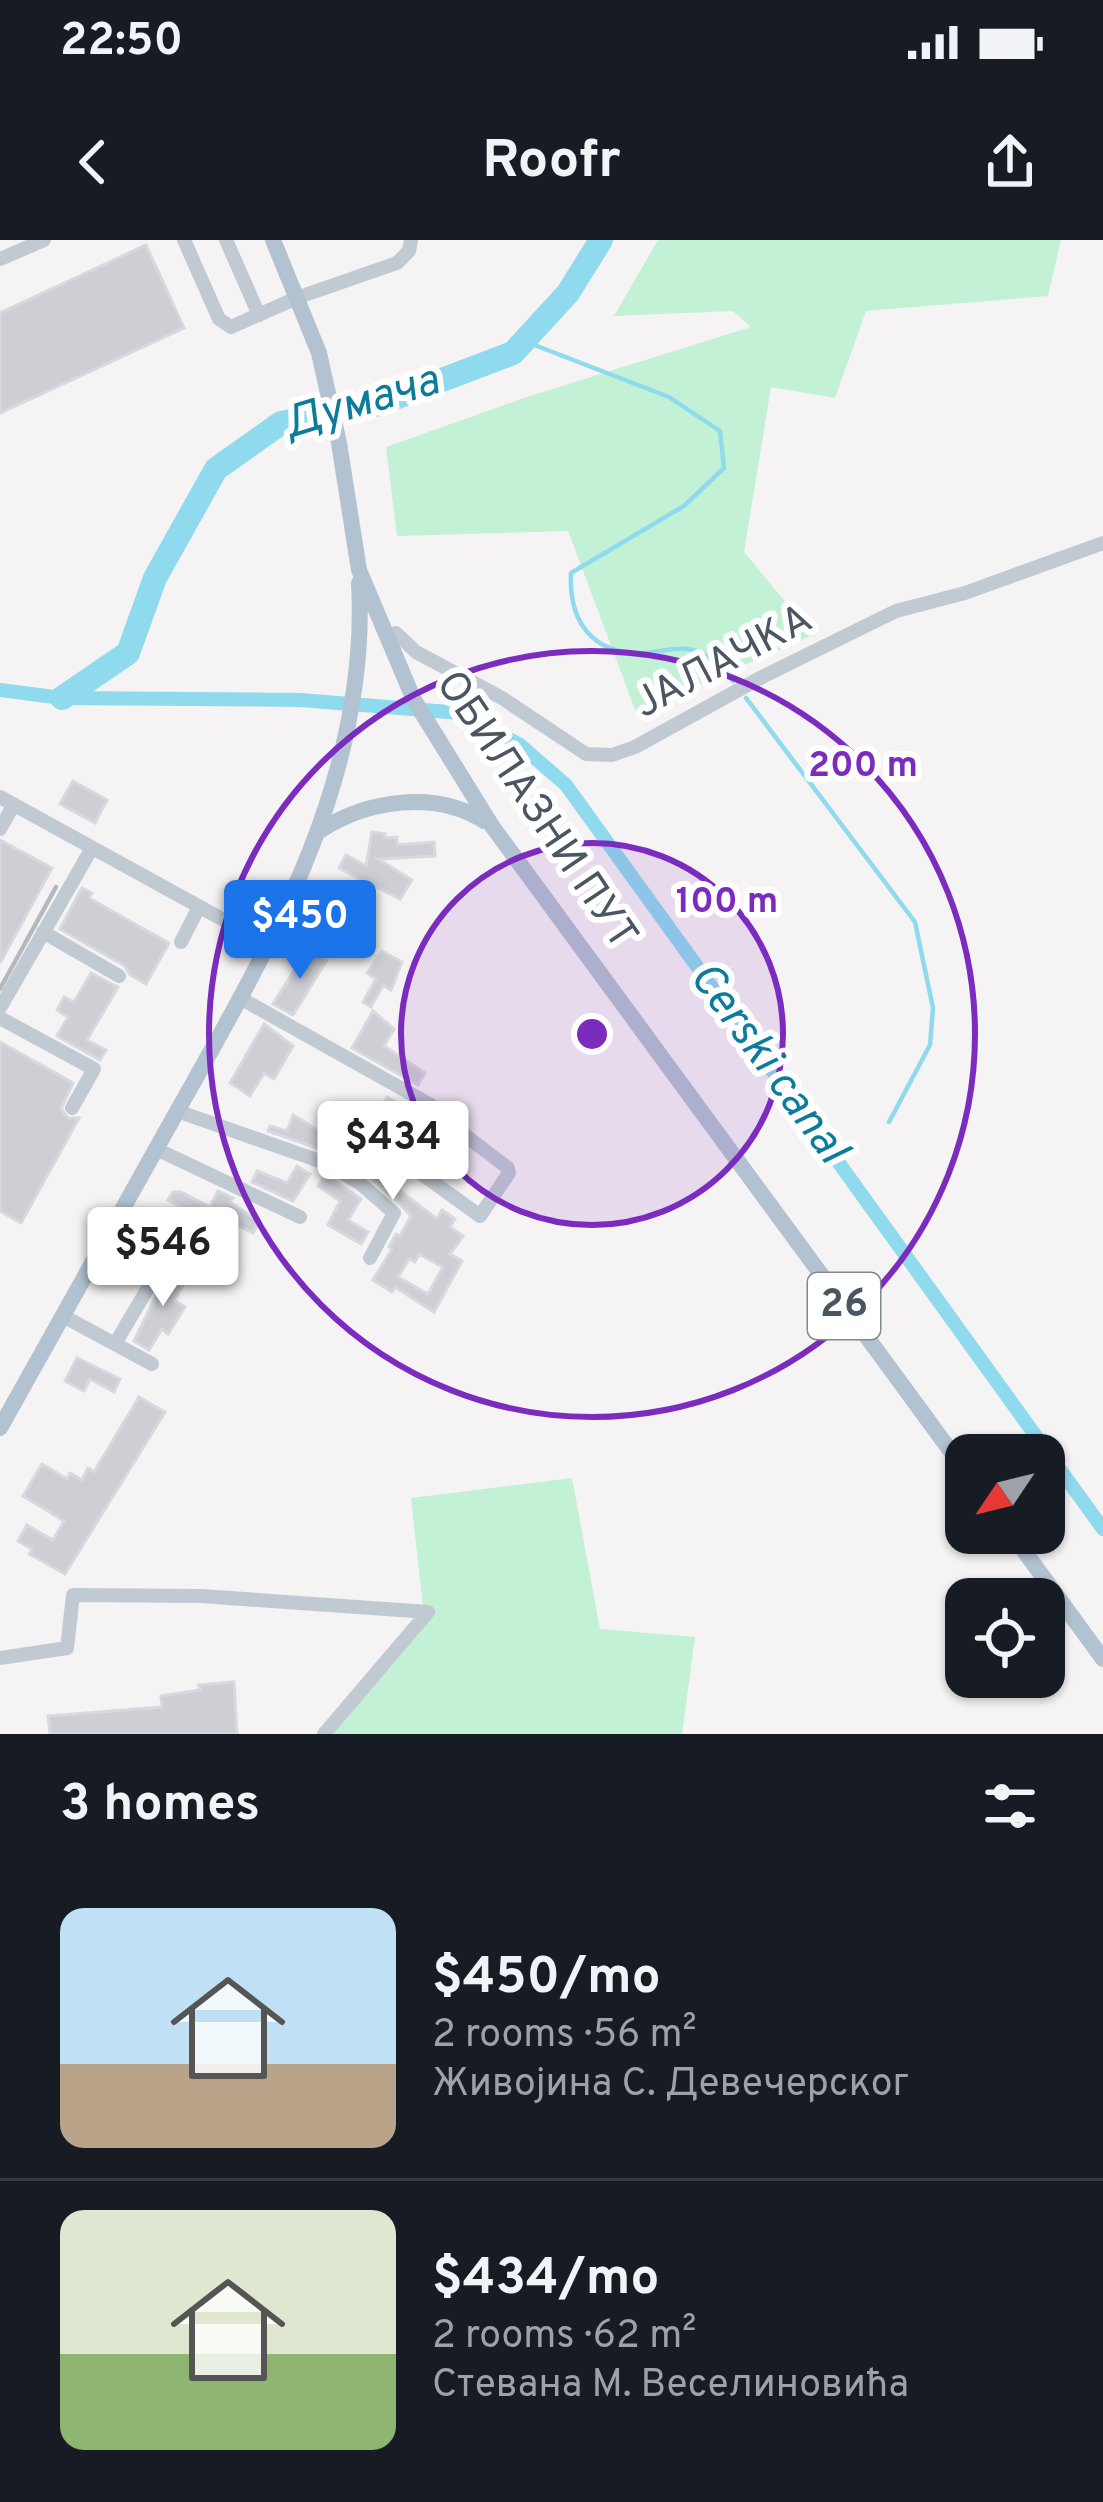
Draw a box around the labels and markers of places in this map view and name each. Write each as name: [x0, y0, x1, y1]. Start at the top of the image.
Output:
pin: $450: [229, 880, 371, 982]
centre of rings: [571, 1013, 613, 1055]
pin: $434: [322, 1101, 464, 1203]
pin: $546: [92, 1207, 234, 1309]

